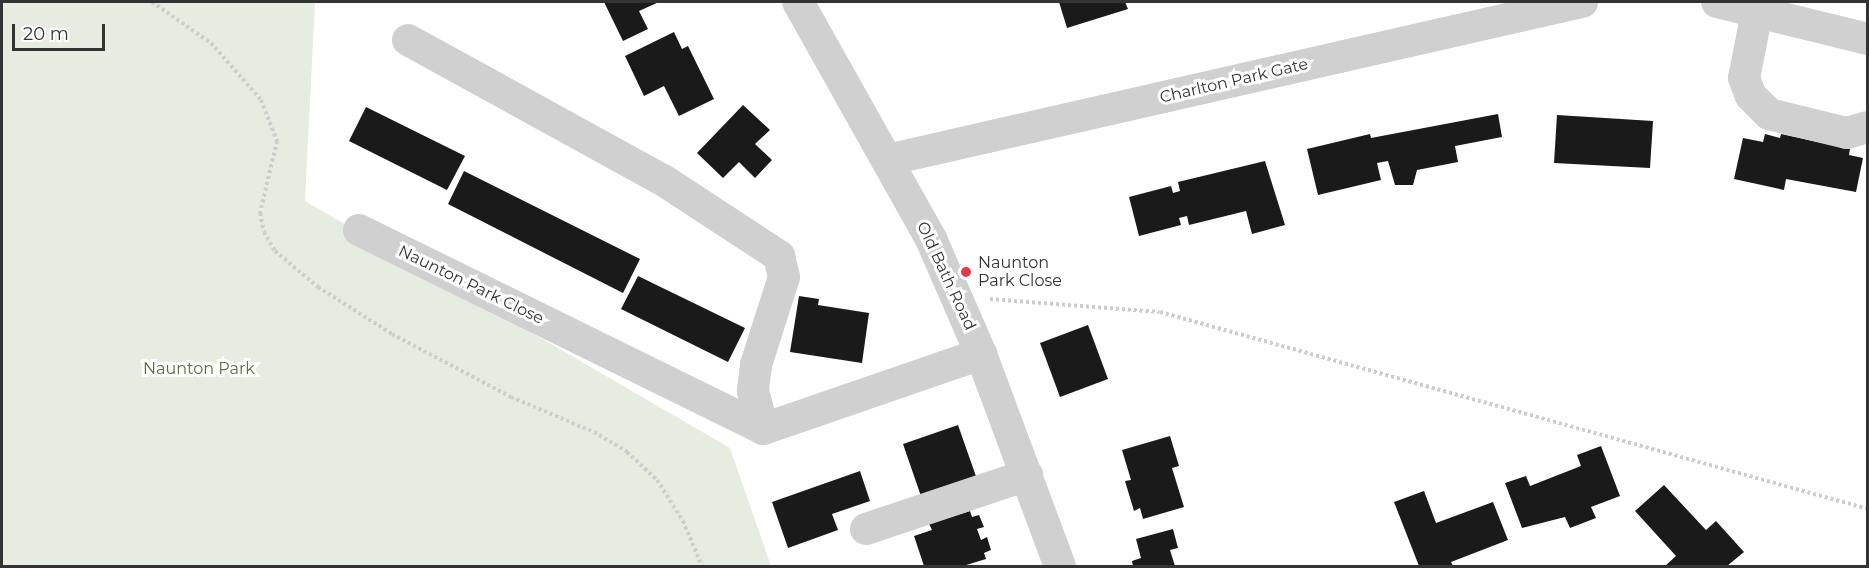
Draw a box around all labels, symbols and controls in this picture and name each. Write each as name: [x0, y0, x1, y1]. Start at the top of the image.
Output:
scale bar: [15, 12, 108, 50]
text: 20 m: [23, 23, 69, 45]
street label: Charlton Park Gate: [1158, 55, 1310, 107]
street label: Old Bath Road: [912, 219, 980, 333]
street label: Naunton Park Close: [395, 241, 547, 329]
place label: Naunton Park Close: [978, 253, 1062, 291]
marker: Naunton Park Close: [959, 265, 973, 279]
park label: Naunton Park: [143, 359, 255, 379]

